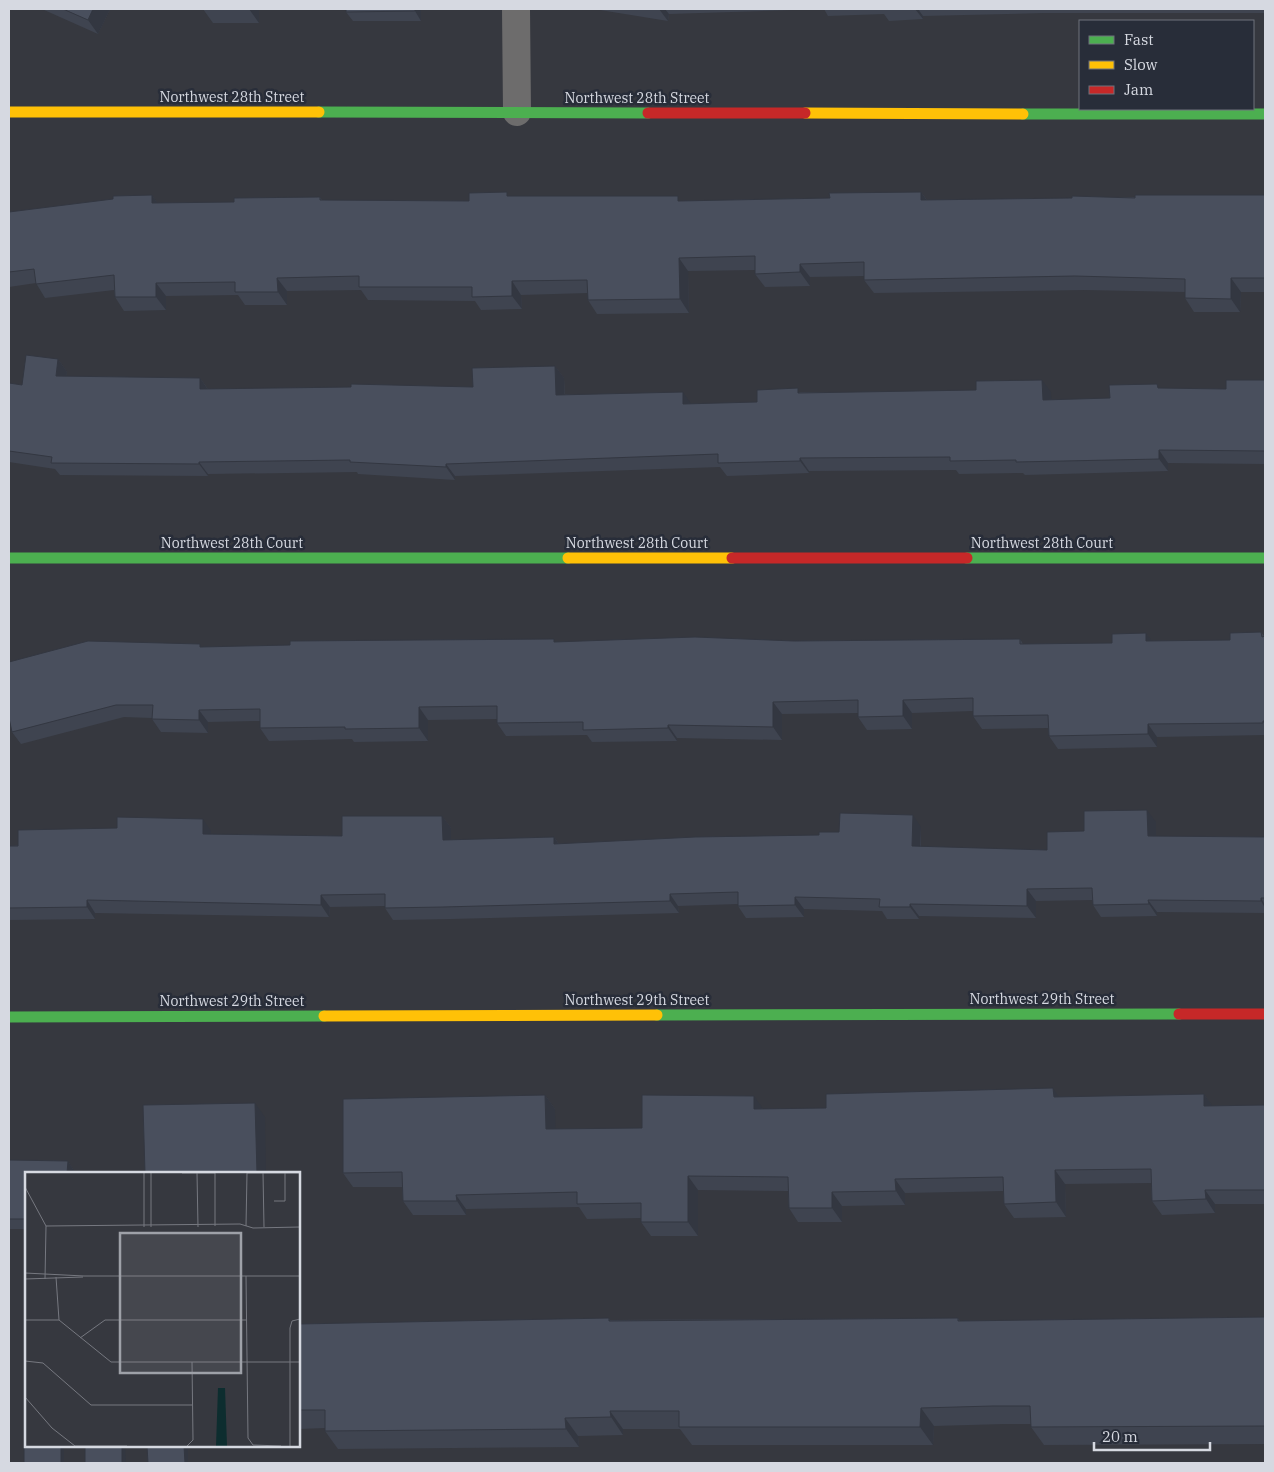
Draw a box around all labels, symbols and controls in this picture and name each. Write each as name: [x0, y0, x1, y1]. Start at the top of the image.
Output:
legend: [1079, 20, 1254, 110]
text: Fast: [1124, 30, 1154, 49]
text: Slow: [1124, 55, 1158, 74]
text: Jam: [1124, 80, 1153, 99]
street label: Northwest 28th Street: [160, 88, 304, 106]
street label: Northwest 28th Street: [565, 89, 709, 107]
street label: Northwest 28th Court: [161, 534, 303, 552]
street label: Northwest 28th Court: [566, 534, 708, 552]
street label: Northwest 28th Court: [971, 534, 1113, 552]
street label: Northwest 29th Street: [970, 990, 1114, 1008]
street label: Northwest 29th Street: [565, 991, 709, 1009]
street label: Northwest 29th Street: [160, 992, 304, 1010]
inset map: [25, 1172, 300, 1447]
scale bar: [1094, 1420, 1210, 1452]
text: 20 m: [1102, 1427, 1138, 1446]

